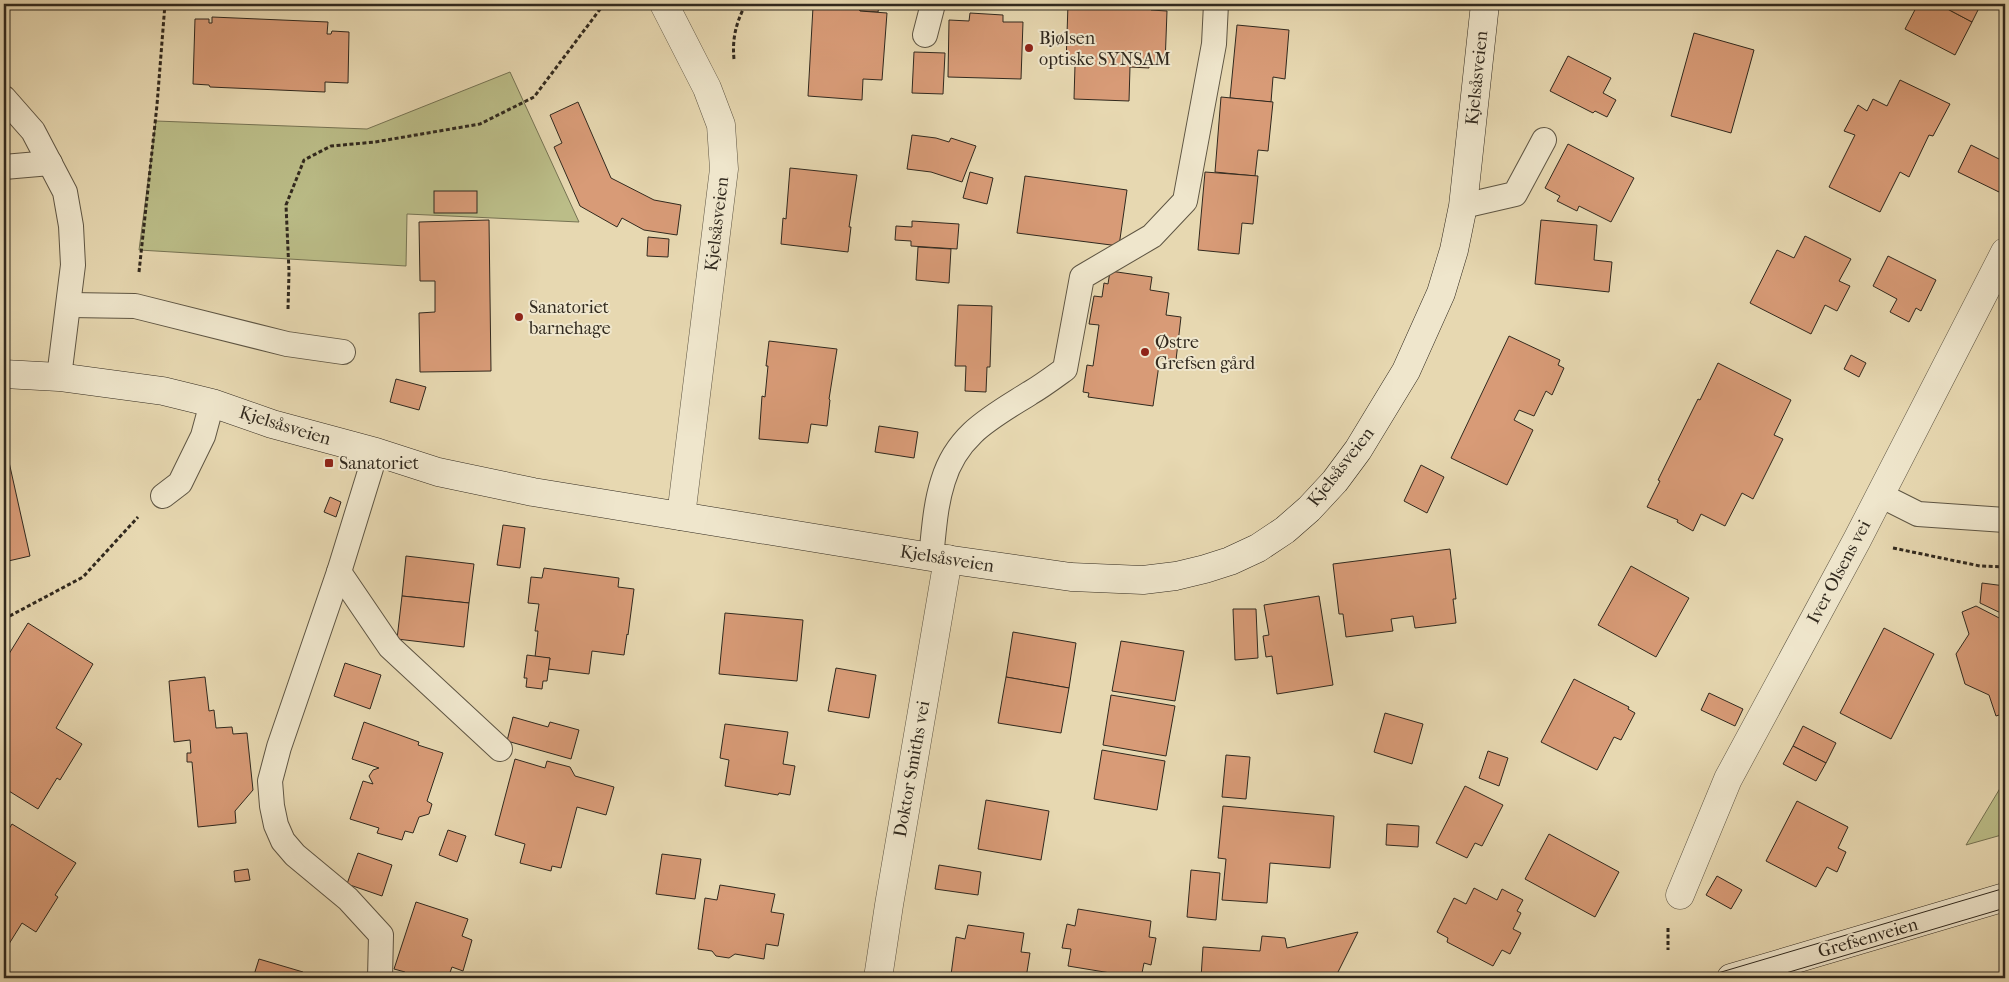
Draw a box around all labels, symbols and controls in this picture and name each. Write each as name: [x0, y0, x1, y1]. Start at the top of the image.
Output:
place label: Bjølsen optiske SYNSAM: [1039, 28, 1171, 70]
street label: Kjelsåsveien: [1462, 29, 1492, 126]
marker: Bjølsen optiske SYNSAM: [1023, 42, 1035, 54]
street label: Kjelsåsveien: [701, 175, 733, 272]
place label: Sanatoriet barnehage: [528, 297, 611, 339]
marker: Sanatoriet barnehage: [513, 311, 525, 323]
place label: Østre Grefsen gård: [1155, 332, 1255, 374]
marker: Østre Grefsen gård: [1139, 346, 1151, 358]
street label: Kjelsåsveien: [236, 402, 334, 450]
street label: Kjelsåsveien: [1303, 423, 1379, 511]
place label: Sanatoriet: [339, 453, 420, 474]
marker: Sanatoriet: [323, 457, 335, 469]
street label: Iver Olsens vei: [1803, 516, 1875, 627]
street label: Kjelsåsveien: [898, 541, 996, 577]
street label: Doktor Smiths vei: [890, 698, 934, 839]
street label: Grefsenveien: [1816, 914, 1921, 962]

